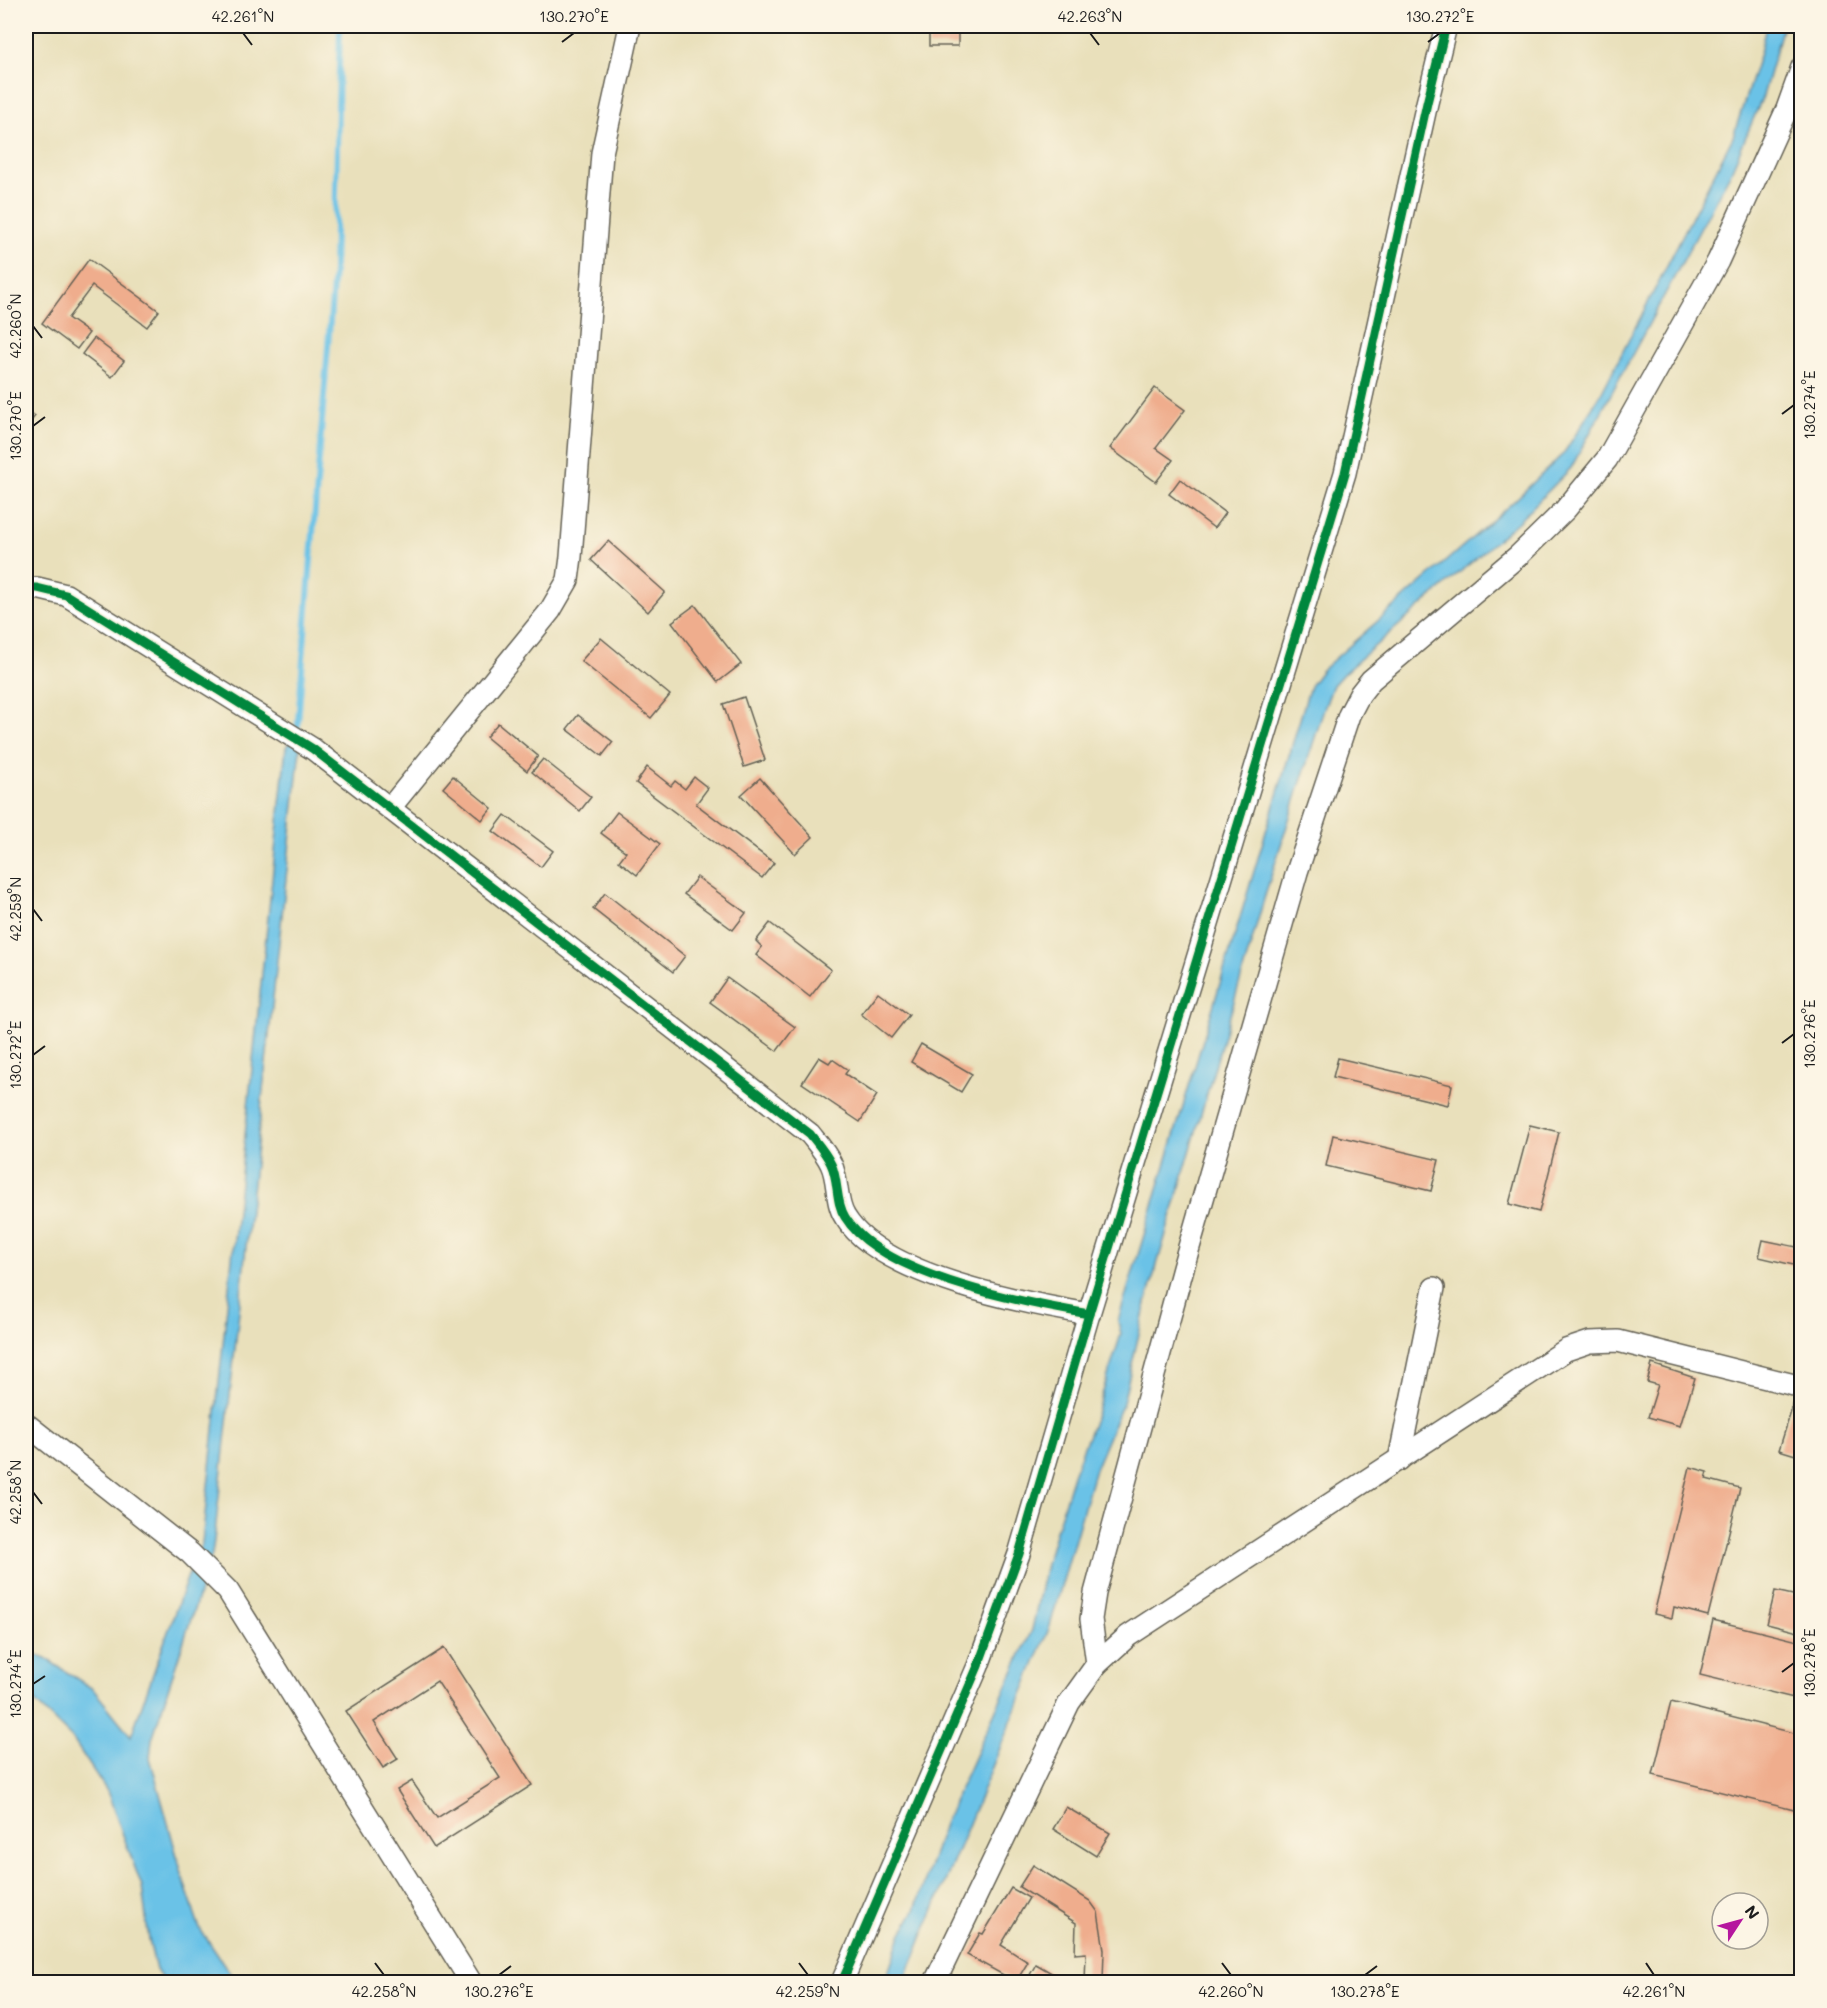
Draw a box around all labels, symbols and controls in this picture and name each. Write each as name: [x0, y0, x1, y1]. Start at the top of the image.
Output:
text: 42.261°N: [212, 6, 274, 26]
text: 130.270°E: [539, 6, 609, 26]
text: 42.263°N: [1058, 6, 1122, 26]
text: 130.272°E: [1406, 6, 1475, 26]
text: 42.260°N: [5, 293, 25, 359]
text: 130.274°E: [1799, 370, 1819, 440]
text: 130.270°E: [5, 391, 25, 461]
text: 42.259°N: [5, 877, 25, 941]
text: 130.276°E: [1799, 999, 1819, 1069]
text: 130.272°E: [5, 1020, 25, 1089]
text: 42.258°N: [5, 1460, 25, 1524]
text: 130.278°E: [1799, 1628, 1819, 1698]
text: 130.274°E: [5, 1649, 25, 1719]
north arrow: [1710, 1891, 1770, 1951]
text: N: [1740, 1901, 1765, 1923]
text: 42.258°N: [352, 1981, 416, 2001]
text: 130.276°E: [464, 1981, 534, 2001]
text: 42.259°N: [776, 1981, 840, 2001]
text: 42.260°N: [1198, 1981, 1264, 2001]
text: 130.278°E: [1330, 1981, 1400, 2001]
text: 42.261°N: [1623, 1981, 1685, 2001]

